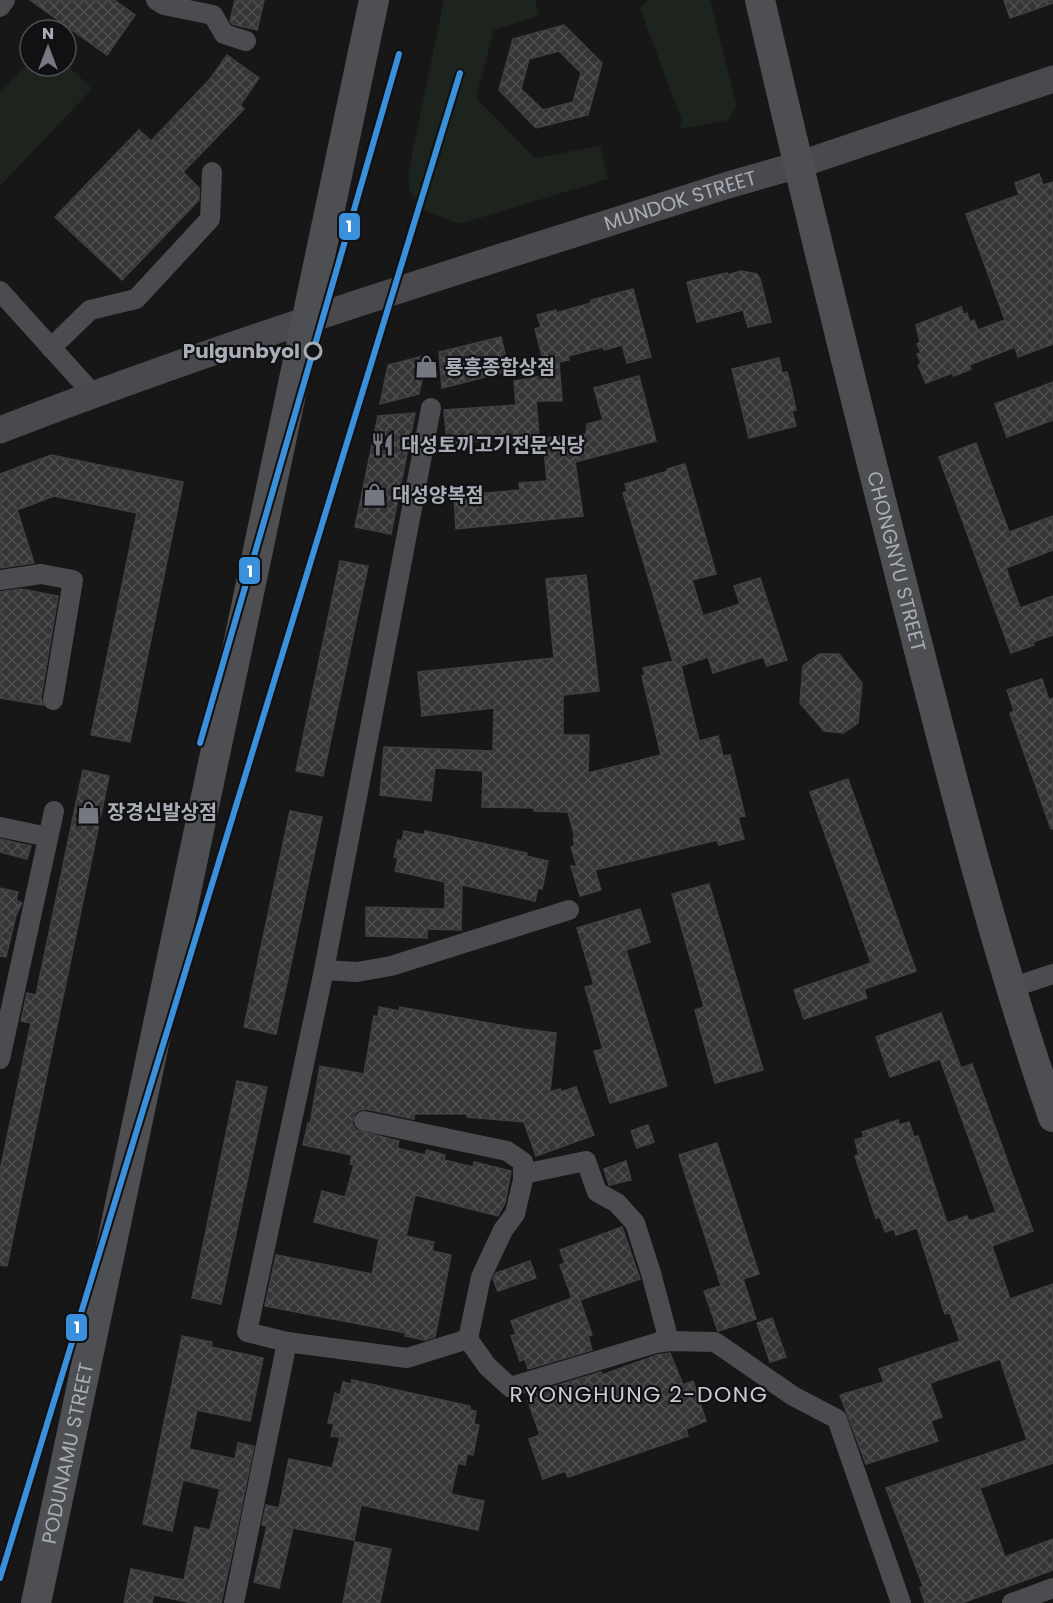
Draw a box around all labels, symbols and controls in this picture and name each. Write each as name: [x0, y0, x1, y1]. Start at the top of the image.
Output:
north arrow: [18, 18, 78, 78]
text: N: [42, 22, 54, 45]
street label: MUNDOK STREET: [601, 164, 760, 238]
line badge: 1: [338, 212, 361, 241]
text: 1: [346, 215, 352, 238]
place label: Pulgunbyol: [183, 337, 300, 365]
marker: Pulgunbyol: [304, 342, 322, 360]
place label: 룡흥종합상점: [445, 353, 555, 381]
shop icon: 룡흥종합상점: [414, 354, 440, 380]
place label: 대성토끼고기전문식당: [401, 431, 585, 459]
restaurant icon: 대성토끼고기전문식당: [370, 432, 396, 458]
street label: CHONGNYU STREET: [860, 468, 933, 655]
place label: 대성양복점: [392, 481, 484, 509]
shop icon: 대성양복점: [361, 482, 387, 508]
line badge: 1: [238, 556, 261, 585]
text: 1: [247, 560, 253, 583]
place label: 장경신발상점: [107, 798, 217, 826]
shop icon: 장경신발상점: [76, 799, 102, 825]
line badge: 1: [65, 1313, 88, 1342]
text: 1: [74, 1316, 80, 1339]
street label: PODUNAMU STREET: [35, 1360, 100, 1547]
district label: RYONGHUNG 2-DONG: [510, 1379, 768, 1410]

